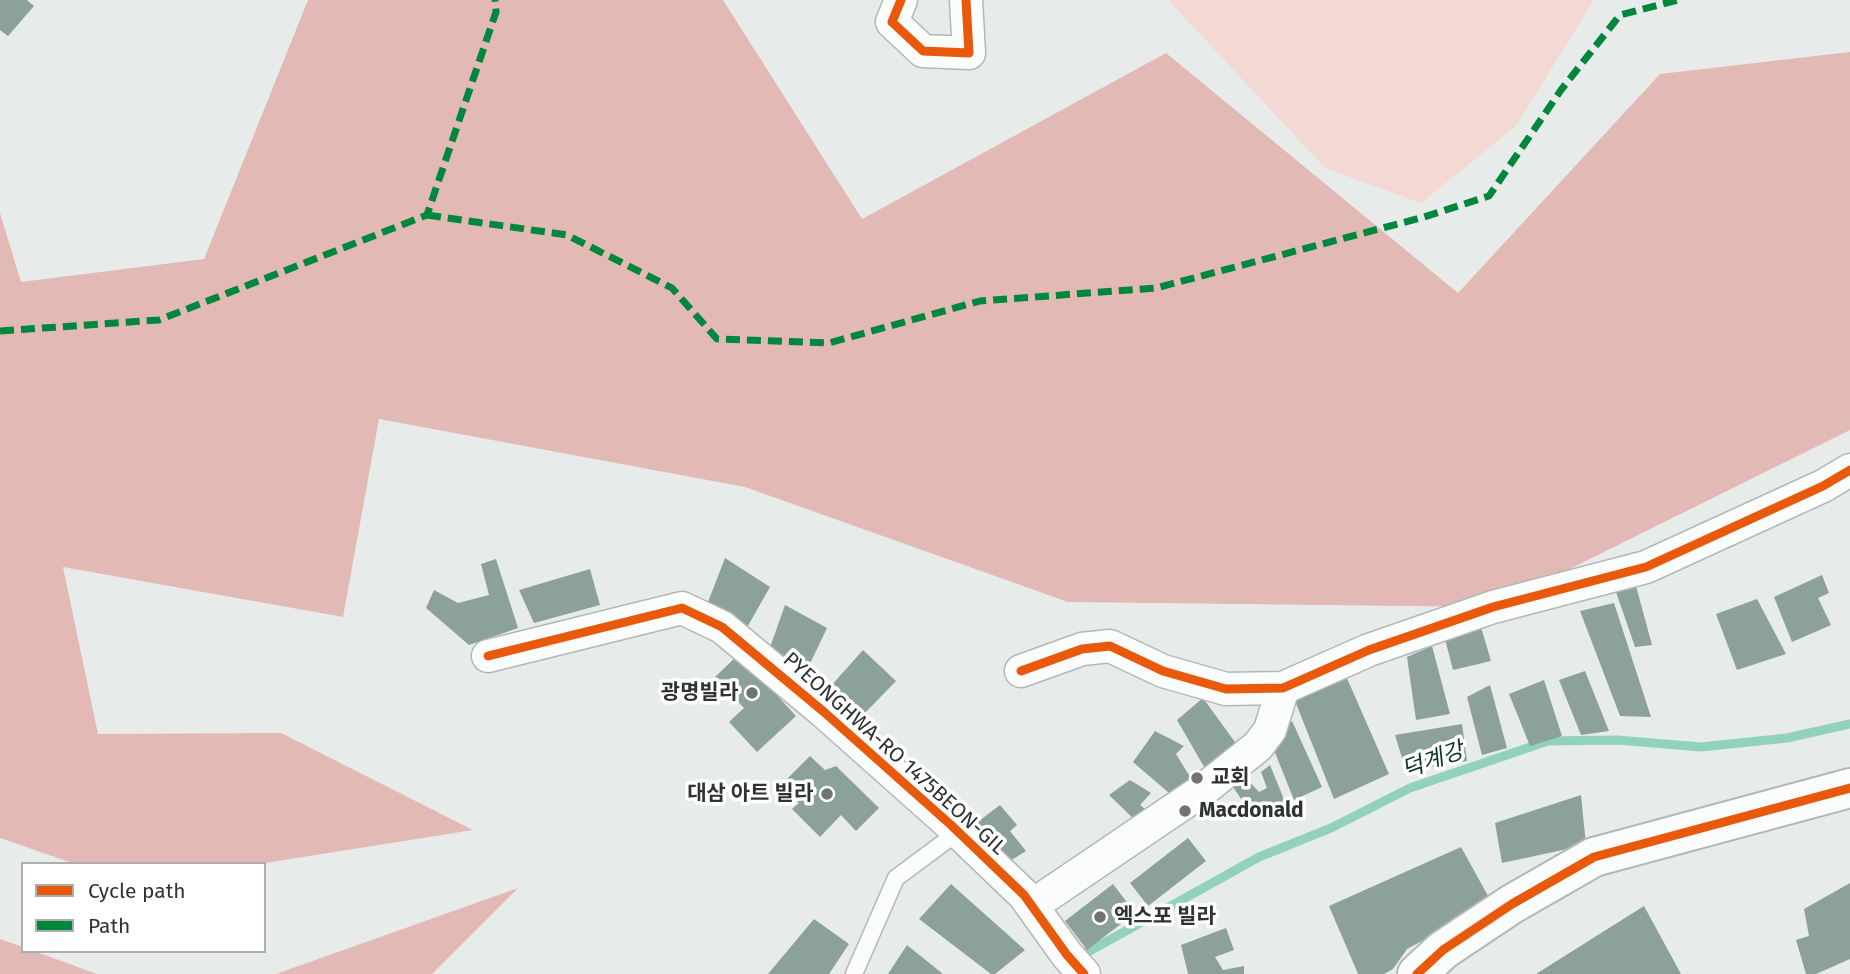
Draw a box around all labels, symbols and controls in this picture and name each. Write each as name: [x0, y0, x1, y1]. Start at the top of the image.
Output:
street label: PYEONGHWA-RO 1475BEON-GIL: [777, 647, 1011, 861]
place label: 광명빌라: [661, 680, 738, 706]
marker: 광명빌라: [744, 685, 760, 701]
water label: 덕계강: [1398, 737, 1468, 785]
place label: 교회: [1211, 765, 1250, 791]
marker: 교회: [1189, 770, 1205, 786]
place label: 대삼 아트 빌라: [687, 781, 813, 807]
marker: 대삼 아트 빌라: [819, 786, 835, 802]
place label: Macdonald: [1199, 798, 1304, 824]
marker: Macdonald: [1177, 803, 1193, 819]
legend: [21, 862, 266, 953]
text: Cycle path: [88, 878, 186, 904]
place label: 엑스포 빌라: [1114, 904, 1216, 930]
marker: 엑스포 빌라: [1092, 909, 1108, 925]
text: Path: [88, 913, 130, 939]

